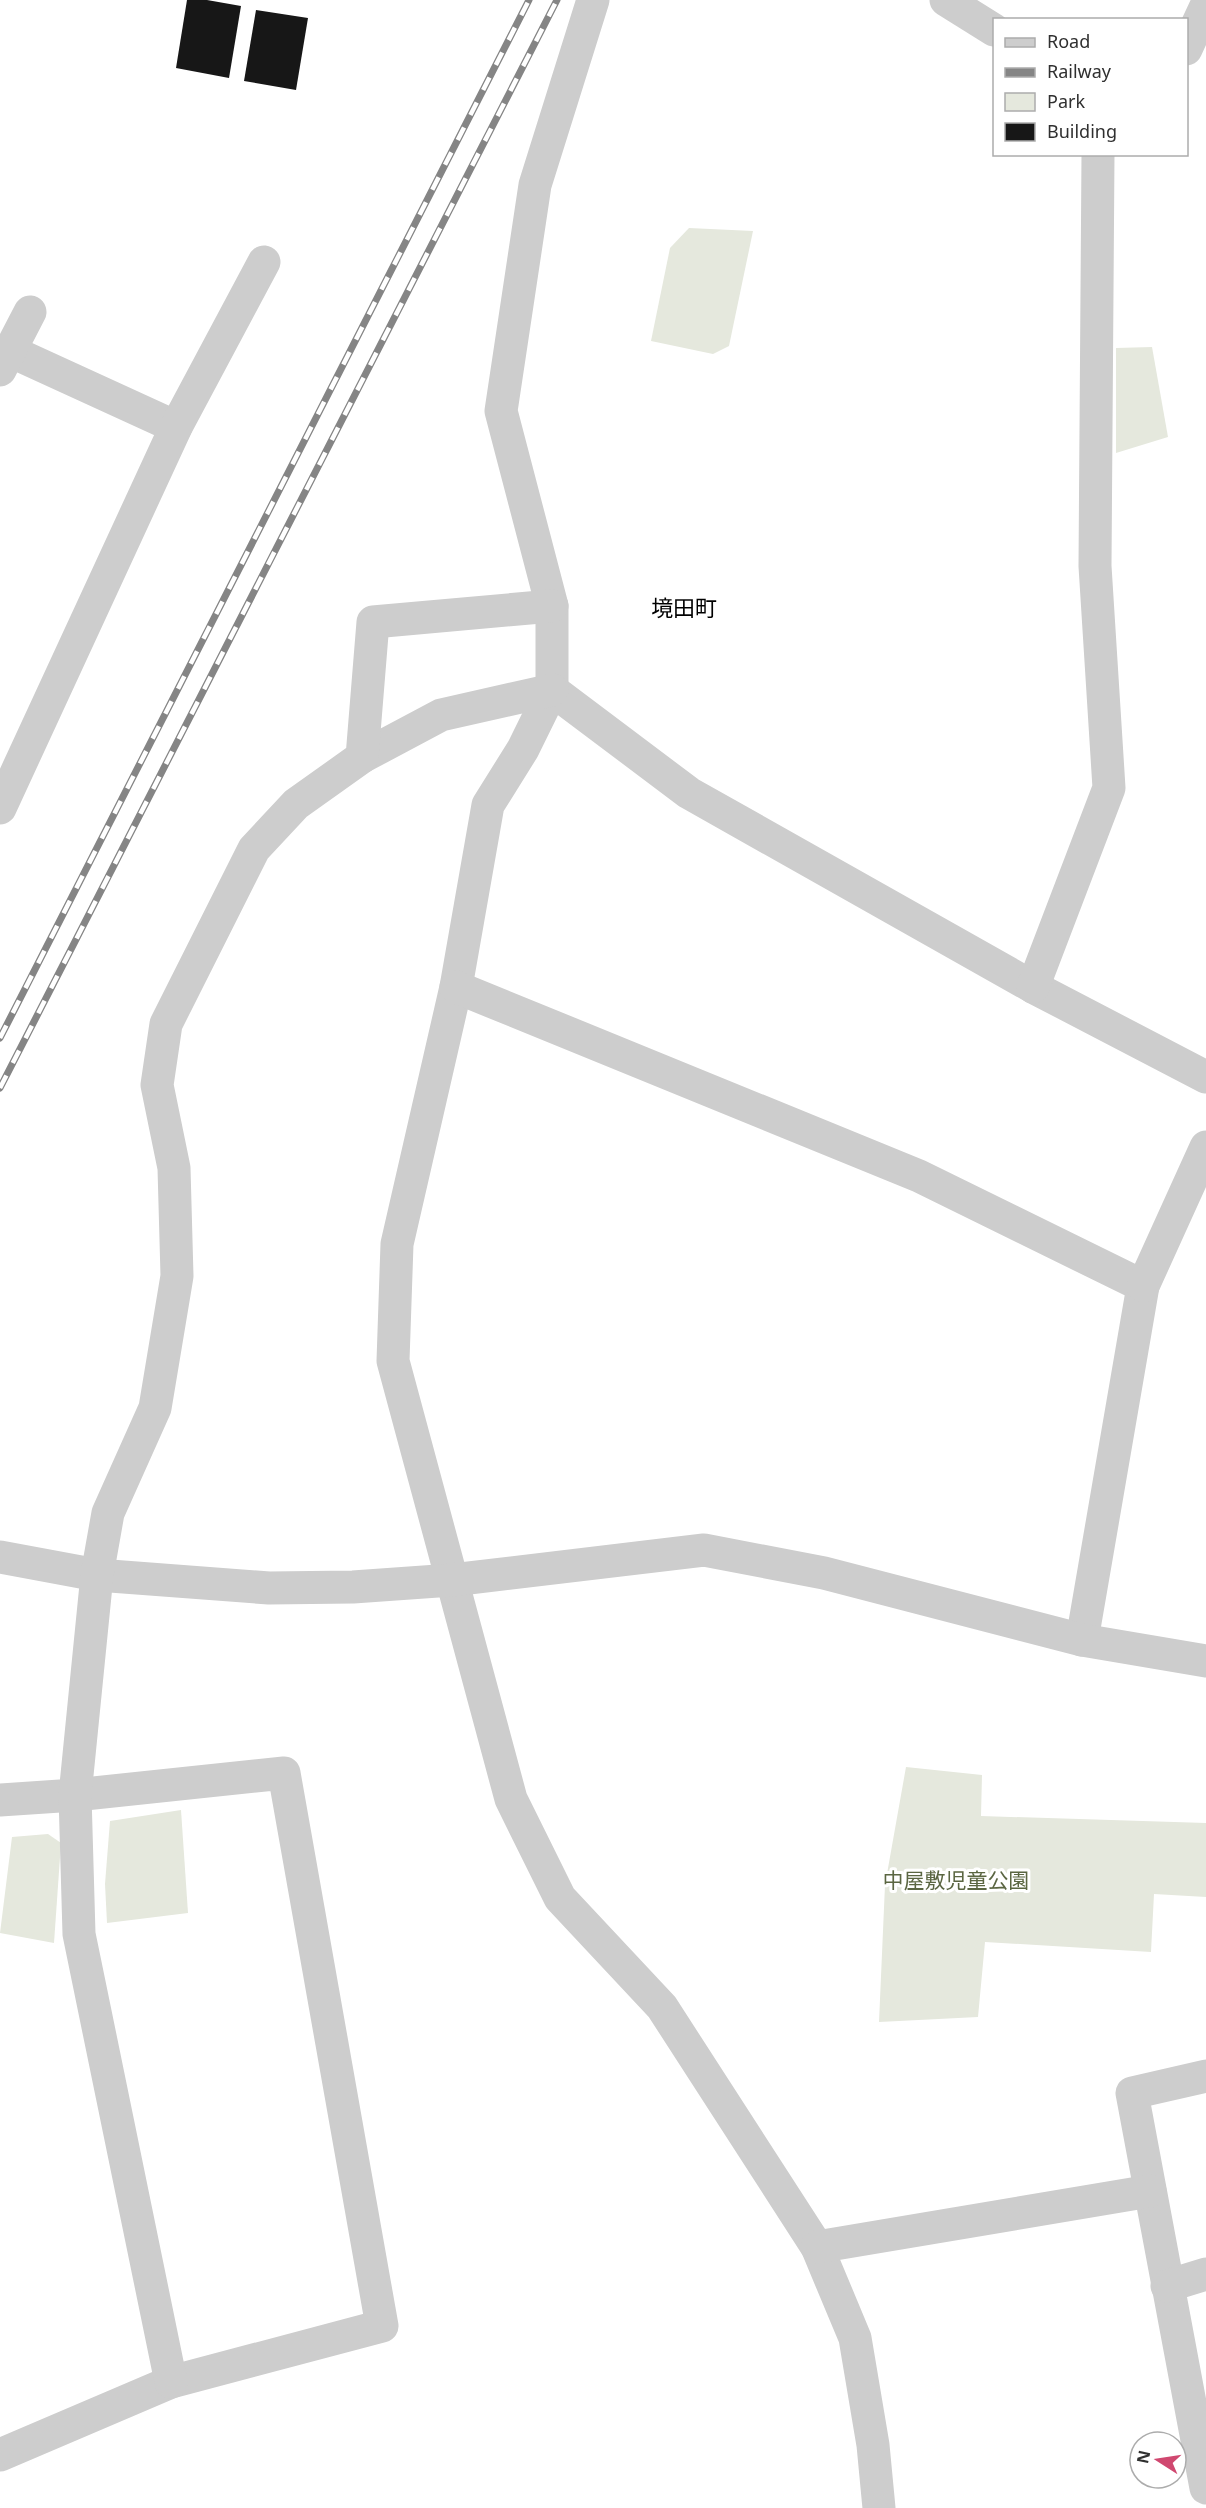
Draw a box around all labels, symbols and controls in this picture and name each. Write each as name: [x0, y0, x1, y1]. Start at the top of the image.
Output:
legend: [993, 18, 1188, 156]
text: Road: [1047, 29, 1090, 53]
text: Railway: [1047, 59, 1112, 83]
text: Park: [1047, 89, 1085, 113]
text: Building: [1047, 119, 1117, 143]
district label: 境田町: [651, 592, 717, 622]
park label: 中屋敷児童公園: [883, 1866, 1030, 1894]
north arrow: [1128, 2430, 1188, 2490]
text: N: [1131, 2448, 1155, 2466]

